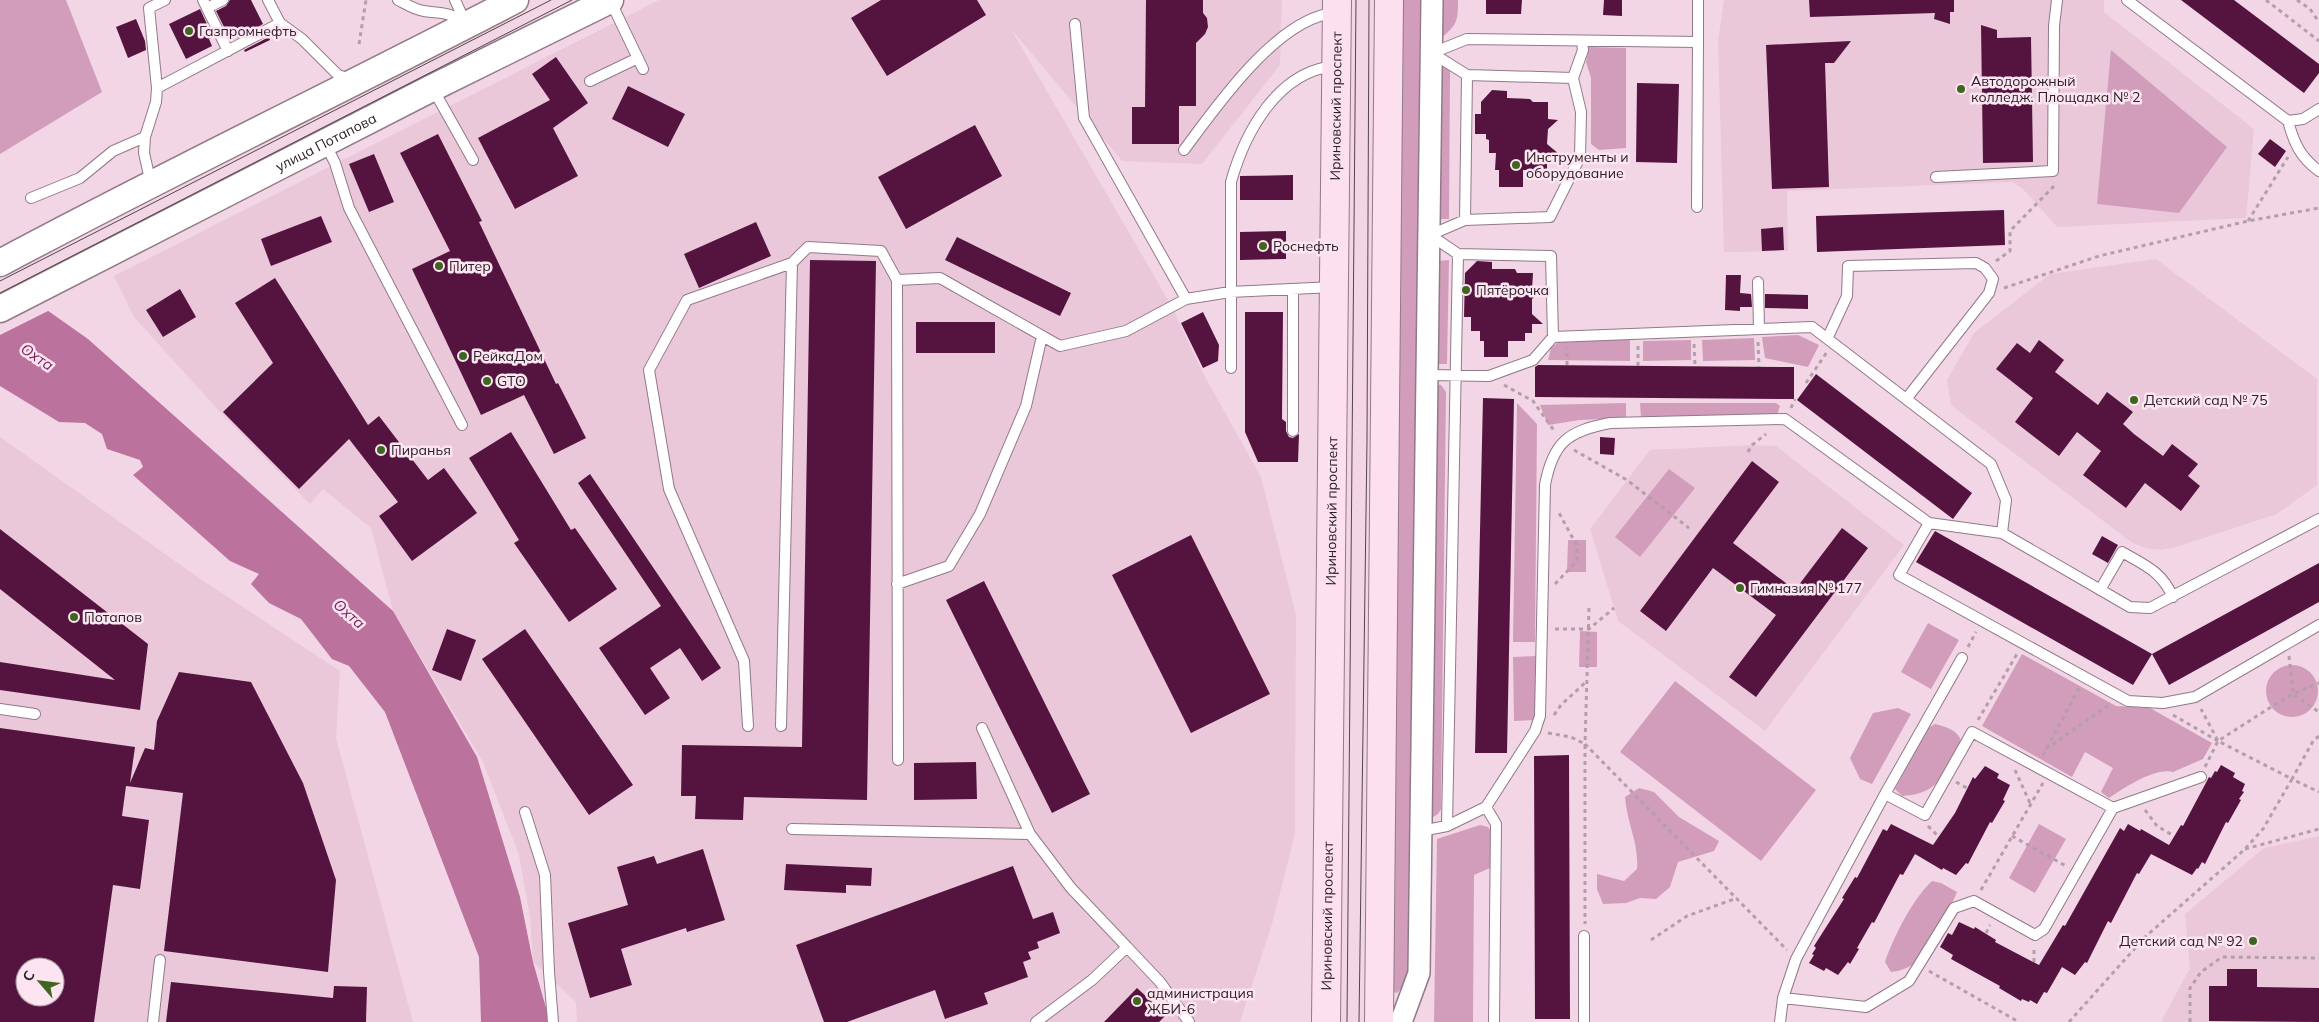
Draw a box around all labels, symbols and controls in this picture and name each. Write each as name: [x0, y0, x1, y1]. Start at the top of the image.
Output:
place label: Газпромнефть: [199, 22, 297, 40]
marker: Газпромнефть: [183, 25, 195, 37]
street label: Ириновский проспект: [1326, 31, 1346, 181]
place label: Автодорожный колледж. Площадка № 2: [1971, 72, 2140, 106]
marker: Автодорожный колледж. Площадка № 2: [1955, 83, 1967, 95]
street label: улица Потапова: [272, 109, 379, 176]
place label: Инструменты и оборудование: [1526, 148, 1629, 182]
marker: Инструменты и оборудование: [1510, 159, 1522, 171]
place label: Роснефть: [1273, 237, 1339, 255]
marker: Роснефть: [1257, 240, 1269, 252]
place label: Питер: [449, 257, 491, 275]
marker: Питер: [433, 260, 445, 272]
place label: Пятёрочка: [1476, 281, 1549, 299]
marker: Пятёрочка: [1460, 284, 1472, 296]
water label: Охта: [17, 339, 57, 374]
place label: РейкаДом: [473, 347, 543, 365]
marker: РейкаДом: [457, 350, 469, 362]
place label: GTO: [497, 372, 526, 390]
marker: GTO: [481, 375, 493, 387]
place label: Детский сад № 75: [2144, 391, 2268, 409]
marker: Детский сад № 75: [2128, 394, 2140, 406]
street label: Ириновский проспект: [1322, 436, 1341, 586]
place label: Пиранья: [391, 441, 451, 459]
marker: Пиранья: [375, 444, 387, 456]
place label: Гимназия № 177: [1750, 579, 1862, 597]
marker: Гимназия № 177: [1734, 582, 1746, 594]
water label: Охта: [330, 595, 369, 633]
place label: Потапов: [84, 608, 142, 626]
marker: Потапов: [68, 611, 80, 623]
street label: Ириновский проспект: [1317, 841, 1337, 990]
place label: Детский сад № 92: [2119, 932, 2243, 950]
marker: Детский сад № 92: [2247, 935, 2259, 947]
north arrow: [15, 957, 65, 1007]
text: С: [18, 967, 39, 984]
place label: администрация ЖБИ-6: [1147, 984, 1254, 1018]
marker: администрация ЖБИ-6: [1131, 995, 1143, 1007]

